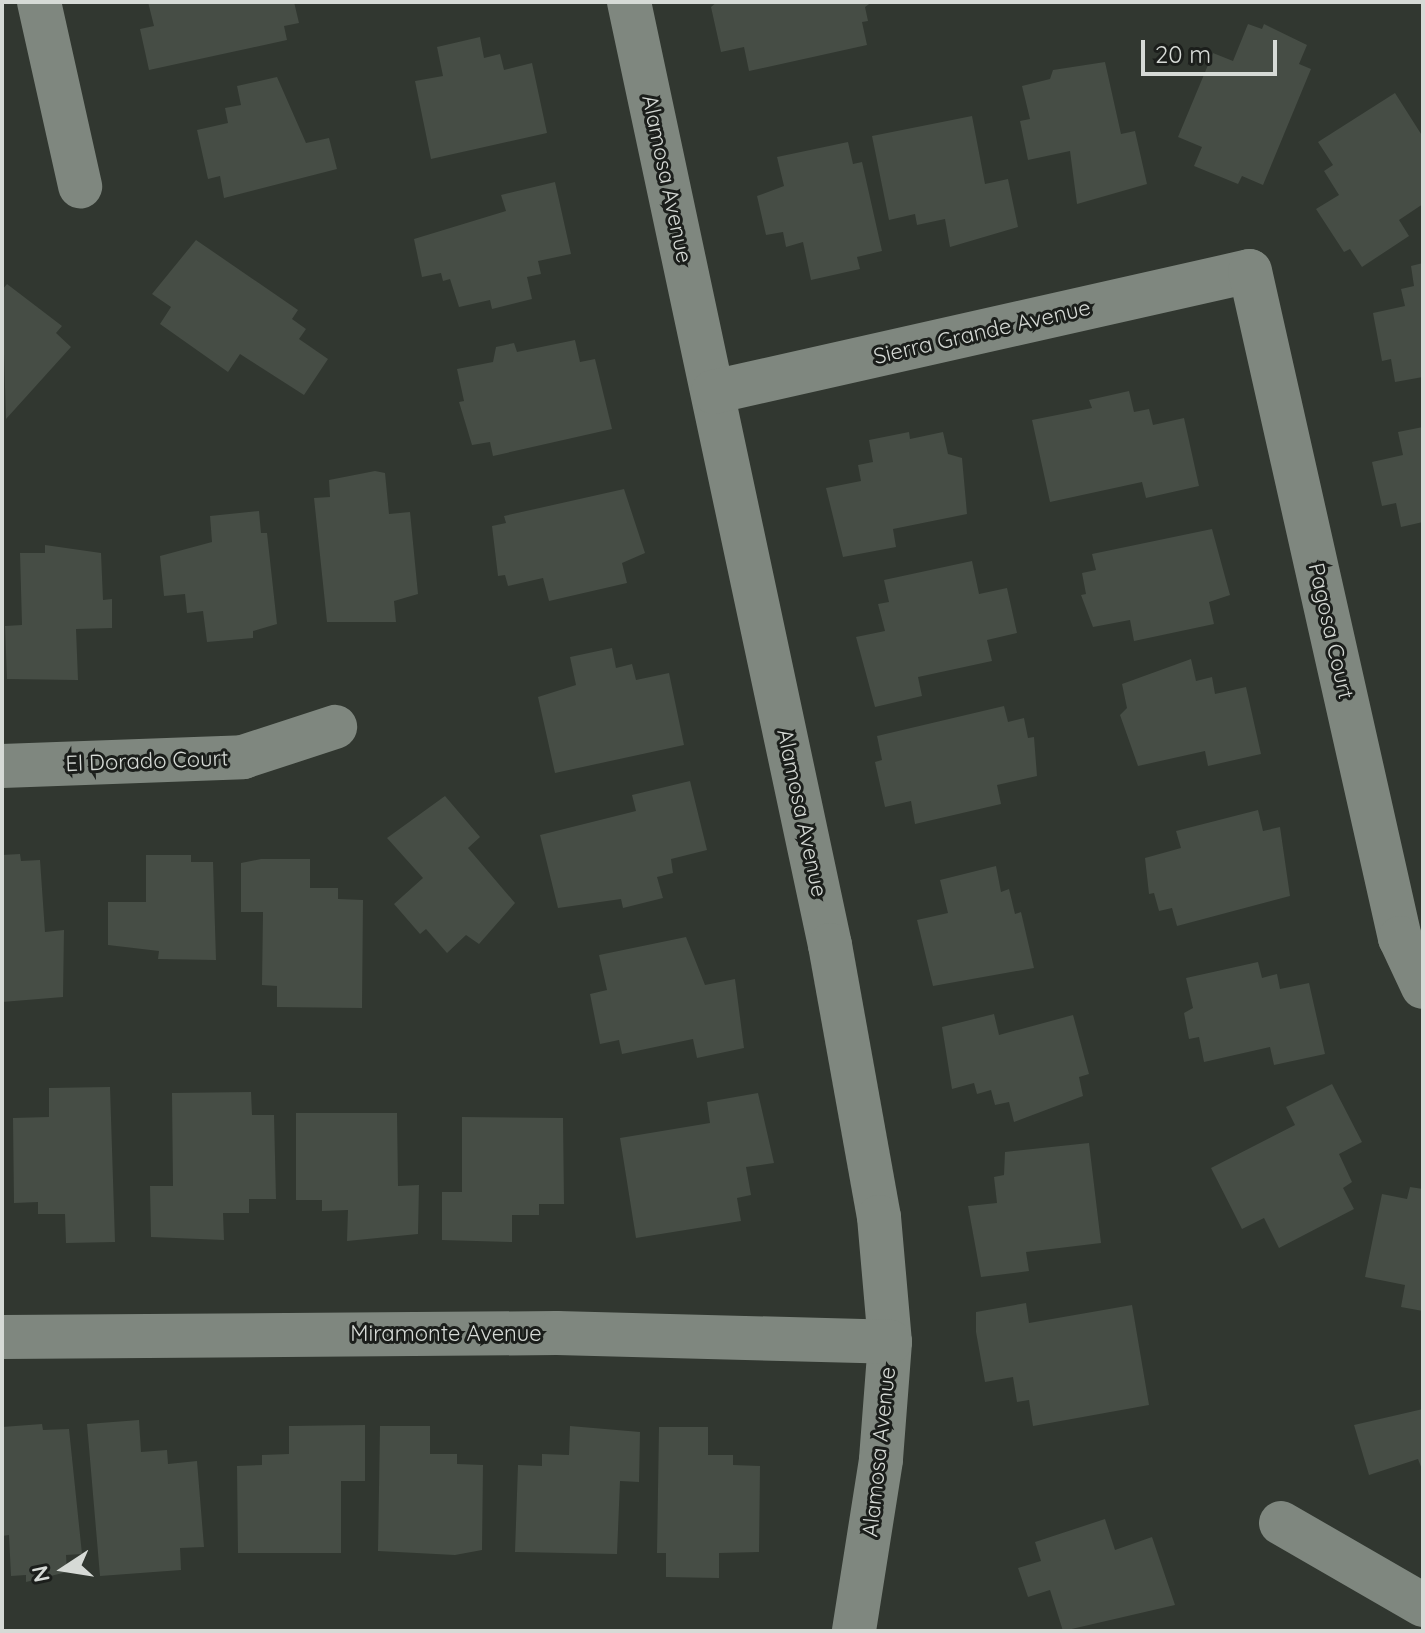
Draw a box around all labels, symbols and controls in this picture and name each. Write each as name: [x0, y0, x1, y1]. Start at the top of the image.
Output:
scale bar: [1145, 24, 1281, 74]
text: 20 m: [1155, 39, 1211, 69]
street label: Alamosa Avenue: [636, 93, 698, 265]
street label: Sierra Grande Avenue: [871, 294, 1093, 370]
street label: Pagosa Court: [1303, 560, 1359, 702]
street label: Alamosa Avenue: [771, 727, 833, 899]
street label: El Dorado Court: [65, 745, 229, 777]
street label: Miramonte Avenue: [350, 1321, 542, 1347]
street label: Alamosa Avenue: [857, 1366, 901, 1538]
north arrow: [24, 1529, 104, 1609]
text: N: [25, 1563, 56, 1585]

